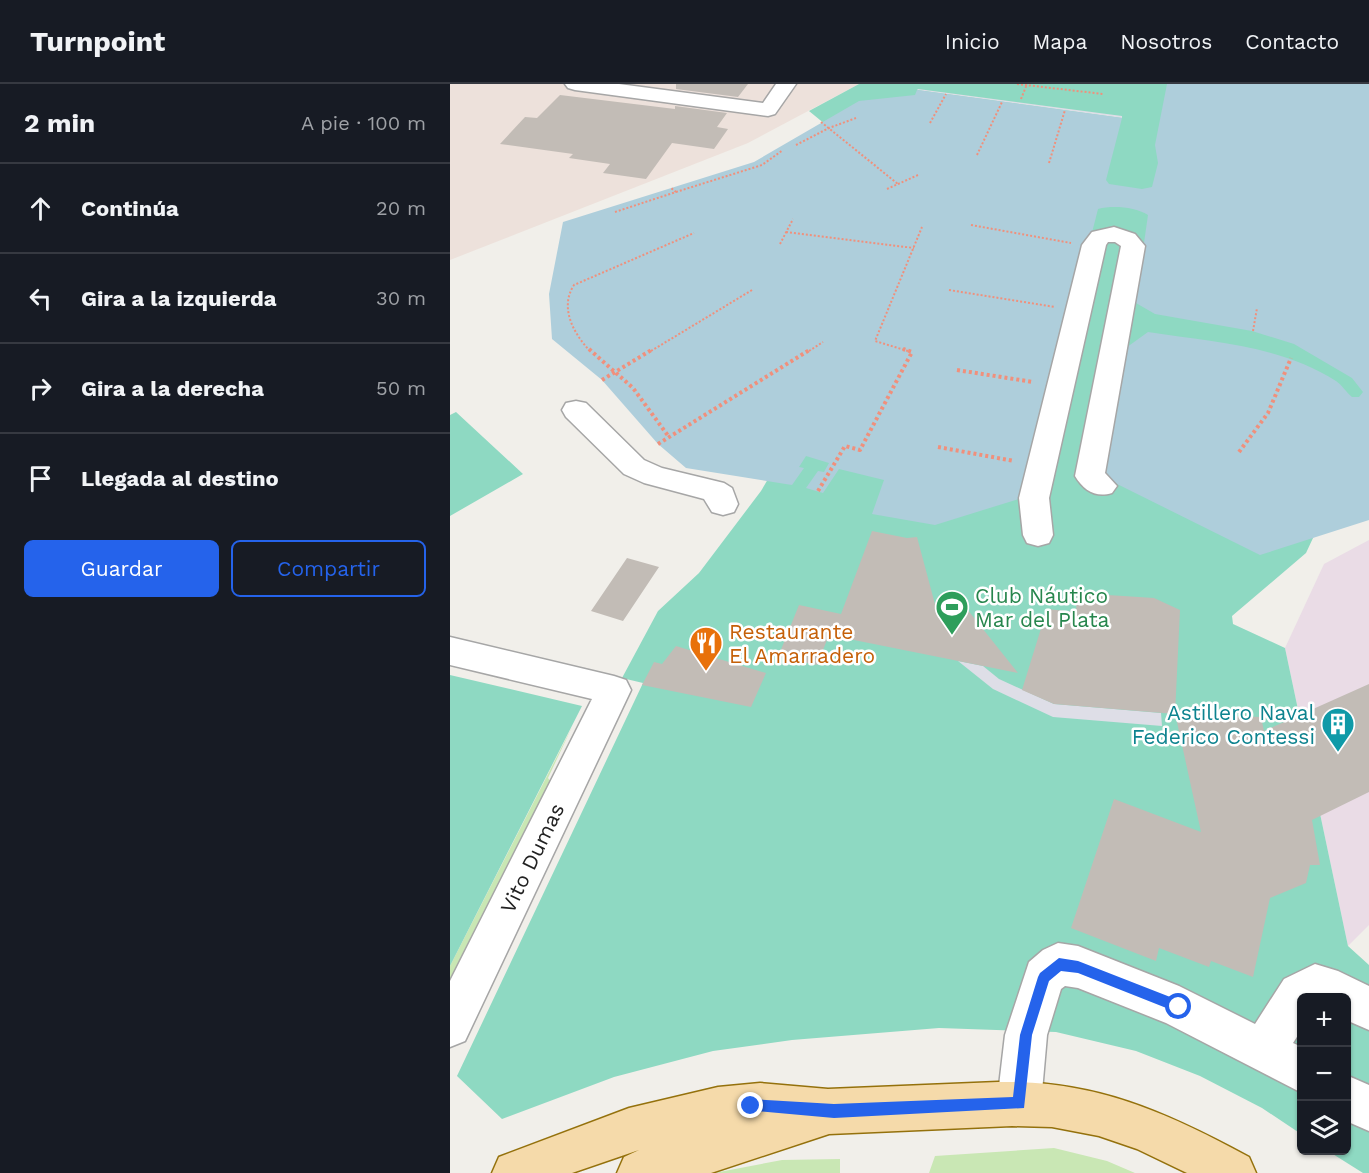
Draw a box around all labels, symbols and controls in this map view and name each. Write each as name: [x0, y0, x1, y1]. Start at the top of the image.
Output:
text: Turnpoint: [30, 25, 165, 58]
text: Inicio: [945, 29, 1000, 54]
text: Mapa: [1033, 29, 1087, 54]
text: Nosotros: [1120, 29, 1212, 54]
text: Contacto: [1245, 29, 1339, 54]
text: 2 min: [24, 108, 95, 138]
text: A pie · 100 m: [301, 111, 426, 135]
icon: ahead: [24, 192, 57, 225]
text: Continúa: [81, 196, 179, 221]
text: 20 m: [376, 196, 426, 220]
icon: left: [24, 282, 57, 315]
text: Gira a la izquierda: [81, 286, 277, 311]
text: 30 m: [376, 286, 426, 310]
icon: right: [24, 372, 57, 405]
text: Gira a la derecha: [81, 376, 264, 401]
text: 50 m: [376, 376, 426, 400]
icon: arrive: [24, 462, 57, 495]
text: Llegada al destino: [81, 466, 279, 491]
button: Guardar: [24, 540, 219, 597]
button: Compartir: [231, 540, 426, 597]
place label: Club Náutico Mar del Plata: [975, 583, 1110, 632]
sports icon: Club Náutico Mar del Plata: [934, 589, 970, 636]
place label: Restaurante El Amarradero: [729, 619, 875, 668]
restaurant icon: Restaurante El Amarradero: [688, 625, 724, 672]
place label: Astillero Naval Federico Contessi: [1132, 700, 1316, 749]
building icon: Astillero Naval Federico Contessi: [1320, 706, 1356, 753]
street label: Vito Dumas: [495, 799, 569, 917]
route start: [1165, 993, 1191, 1019]
map controls: [1297, 993, 1351, 1155]
button: +: [1297, 993, 1351, 1047]
button: −: [1297, 1047, 1351, 1101]
route end: [737, 1092, 763, 1118]
button: layers: [1297, 1101, 1351, 1155]

